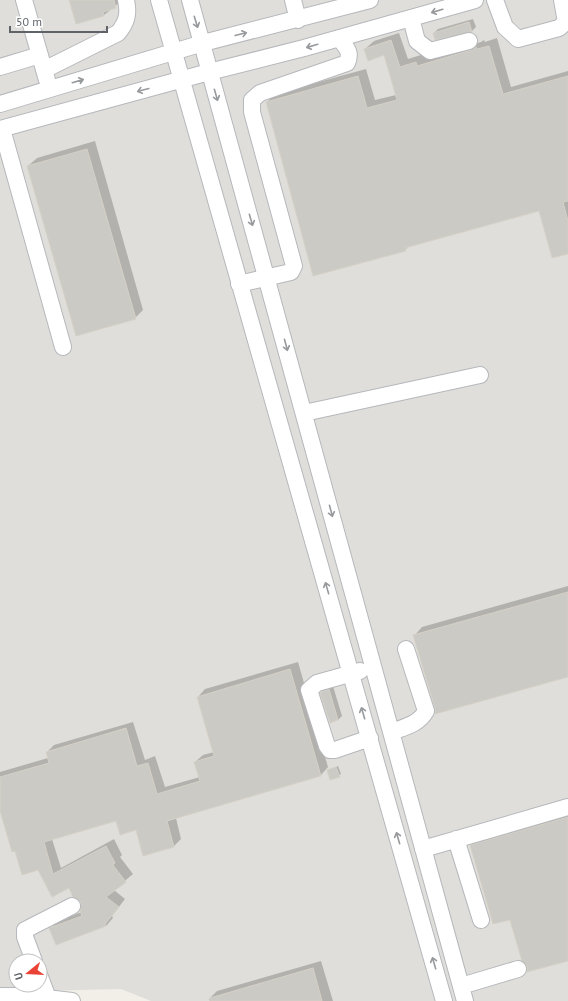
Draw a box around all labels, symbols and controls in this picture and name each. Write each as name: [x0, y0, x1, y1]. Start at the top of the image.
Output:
scale bar: [10, 8, 107, 34]
one-way arrow: [431, 8, 444, 15]
text: 50 m: [16, 14, 42, 29]
one-way arrow: [193, 15, 200, 28]
one-way arrow: [234, 30, 247, 37]
one-way arrow: [306, 43, 319, 50]
one-way arrow: [71, 77, 84, 84]
one-way arrow: [137, 87, 150, 94]
one-way arrow: [213, 88, 220, 101]
one-way arrow: [248, 213, 255, 226]
one-way arrow: [283, 339, 290, 352]
one-way arrow: [328, 504, 335, 517]
one-way arrow: [323, 582, 330, 595]
one-way arrow: [359, 707, 366, 720]
one-way arrow: [394, 832, 401, 845]
north arrow: [8, 953, 48, 993]
one-way arrow: [430, 957, 437, 970]
text: U: [11, 971, 26, 982]

